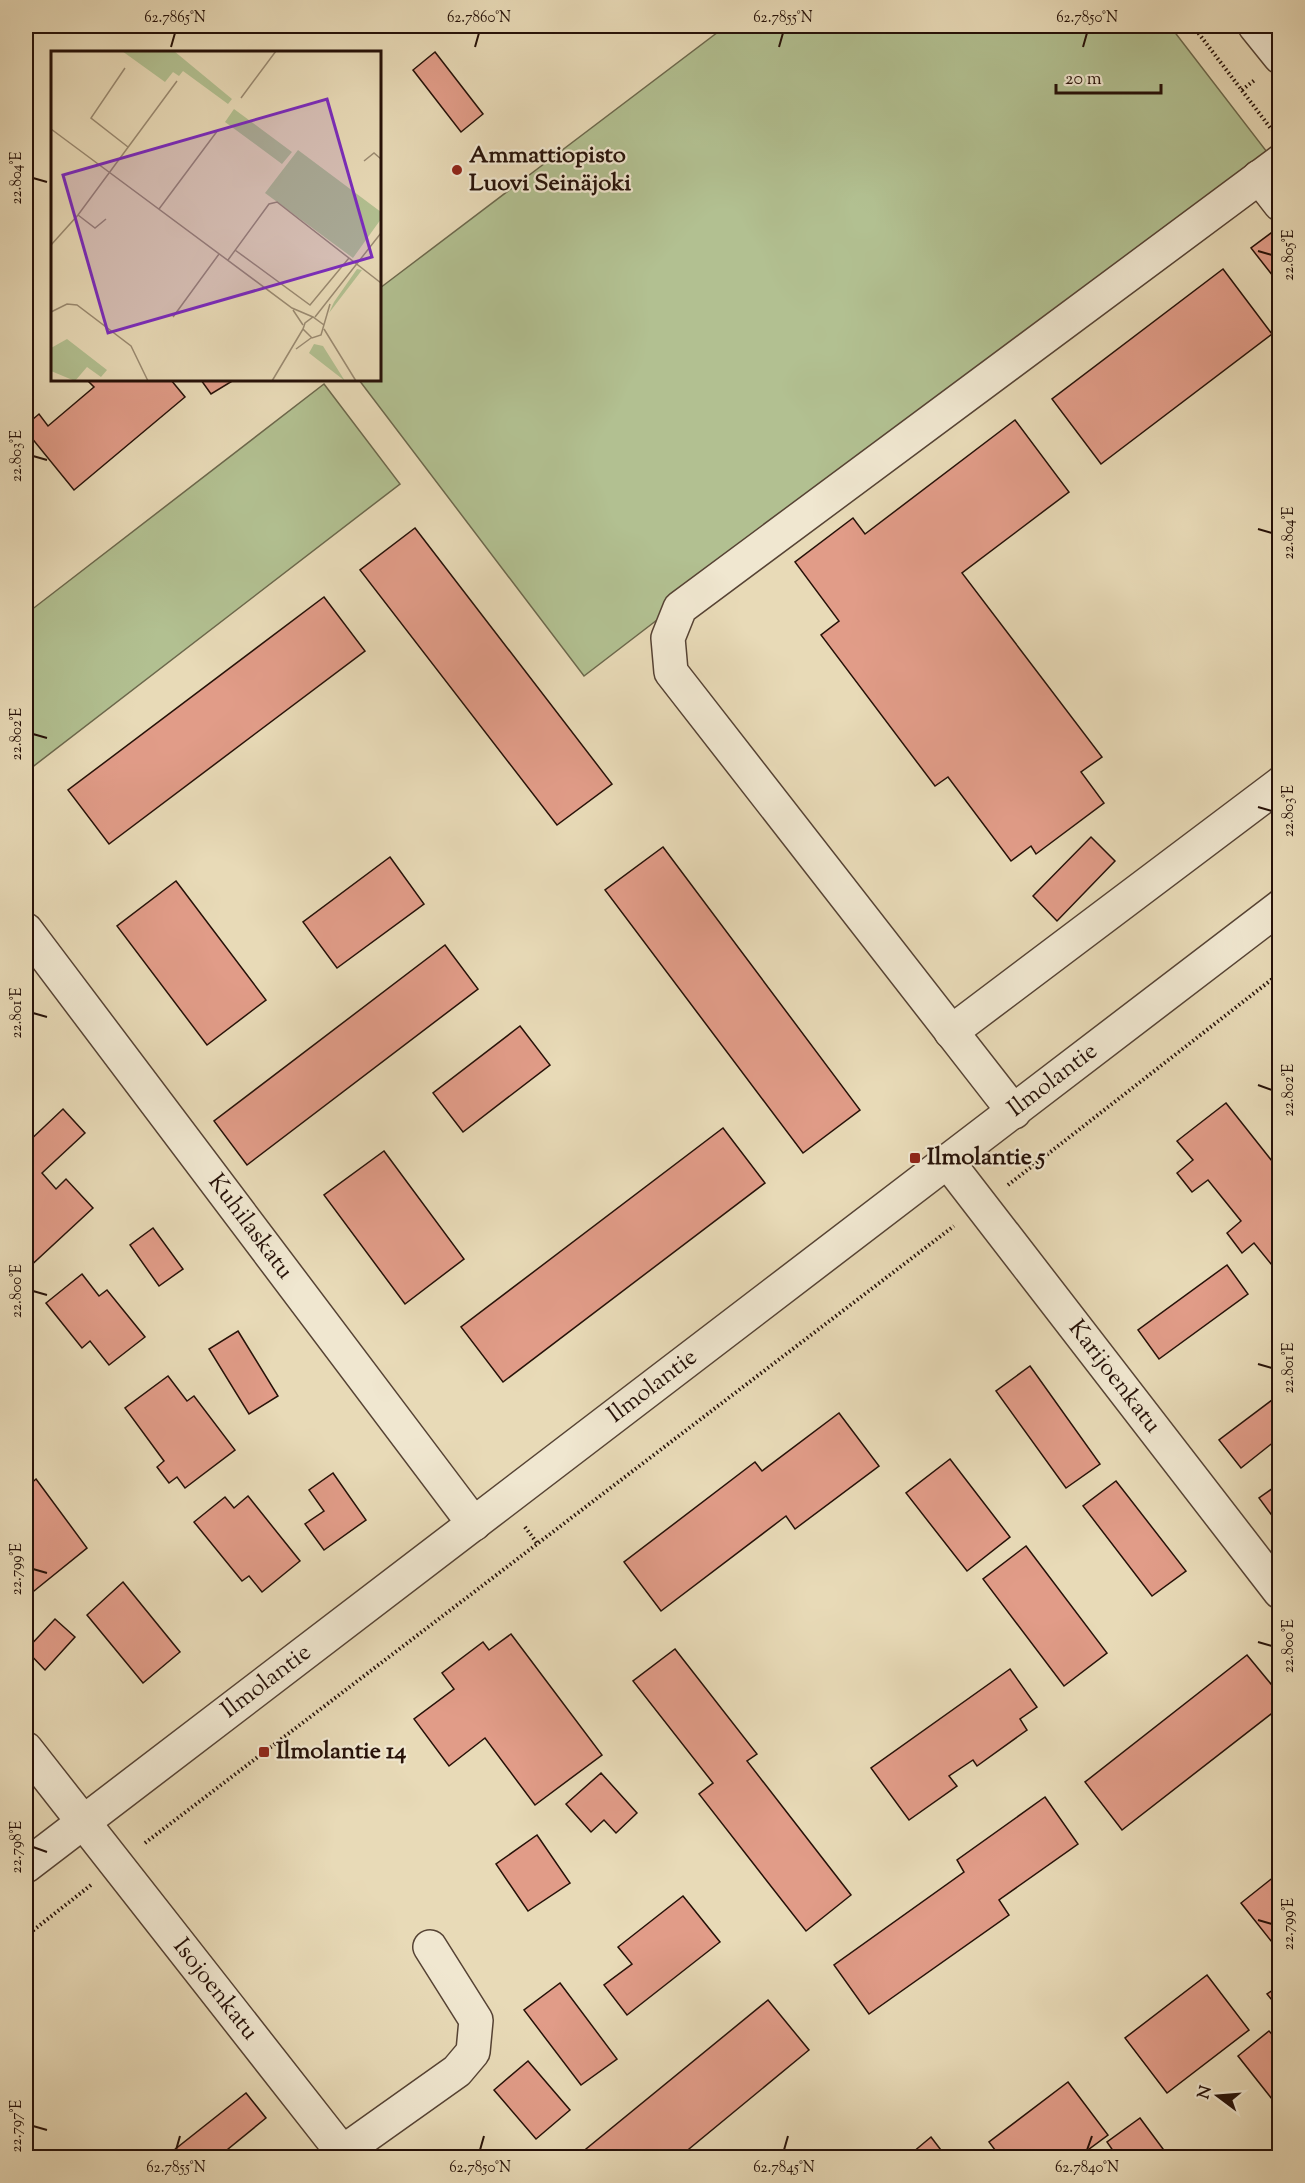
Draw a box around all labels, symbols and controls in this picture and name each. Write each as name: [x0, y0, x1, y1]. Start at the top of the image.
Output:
text: 62.7865°N: [144, 8, 206, 29]
text: 62.7860°N: [447, 8, 511, 29]
text: 62.7855°N: [753, 8, 813, 29]
text: 62.7850°N: [1056, 8, 1118, 29]
inset map: [51, 51, 381, 381]
scale bar: [1056, 57, 1161, 95]
text: 20 m: [1065, 67, 1102, 93]
place label: Ammattiopisto Luovi Seinäjoki: [469, 139, 631, 201]
text: 22.804°E: [7, 152, 28, 204]
marker: Ammattiopisto Luovi Seinäjoki: [450, 163, 464, 177]
text: 22.805°E: [1279, 229, 1300, 281]
text: 22.803°E: [7, 430, 28, 482]
text: 22.804°E: [1279, 507, 1300, 559]
text: 22.802°E: [7, 708, 28, 760]
text: 22.803°E: [1279, 785, 1300, 837]
text: 22.801°E: [7, 987, 28, 1039]
street label: Ilmolantie: [1001, 1035, 1105, 1126]
text: 22.802°E: [1279, 1064, 1300, 1116]
place label: Ilmolantie 5: [927, 1141, 1046, 1175]
marker: Ilmolantie 5: [908, 1151, 922, 1165]
street label: Kuhilaskatu: [199, 1167, 301, 1287]
text: 22.800°E: [7, 1264, 28, 1318]
street label: Karijoenkatu: [1059, 1313, 1169, 1441]
street label: Ilmolantie: [601, 1341, 705, 1432]
text: 22.801°E: [1279, 1342, 1300, 1394]
text: 22.799°E: [7, 1543, 28, 1595]
text: 22.800°E: [1279, 1619, 1300, 1673]
street label: Ilmolantie: [215, 1637, 319, 1727]
place label: Ilmolantie 14: [276, 1735, 406, 1769]
marker: Ilmolantie 14: [257, 1745, 271, 1759]
text: 22.798°E: [7, 1821, 28, 1873]
text: 22.799°E: [1279, 1898, 1300, 1950]
street label: Isojoenkatu: [164, 1931, 266, 2048]
north arrow: [1188, 2066, 1248, 2126]
text: N: [1193, 2083, 1219, 2102]
text: 22.797°E: [7, 2100, 28, 2152]
text: 62.7855°N: [146, 2158, 206, 2179]
text: 62.7850°N: [449, 2158, 511, 2179]
text: 62.7845°N: [753, 2158, 815, 2179]
text: 62.7840°N: [1055, 2158, 1119, 2179]

